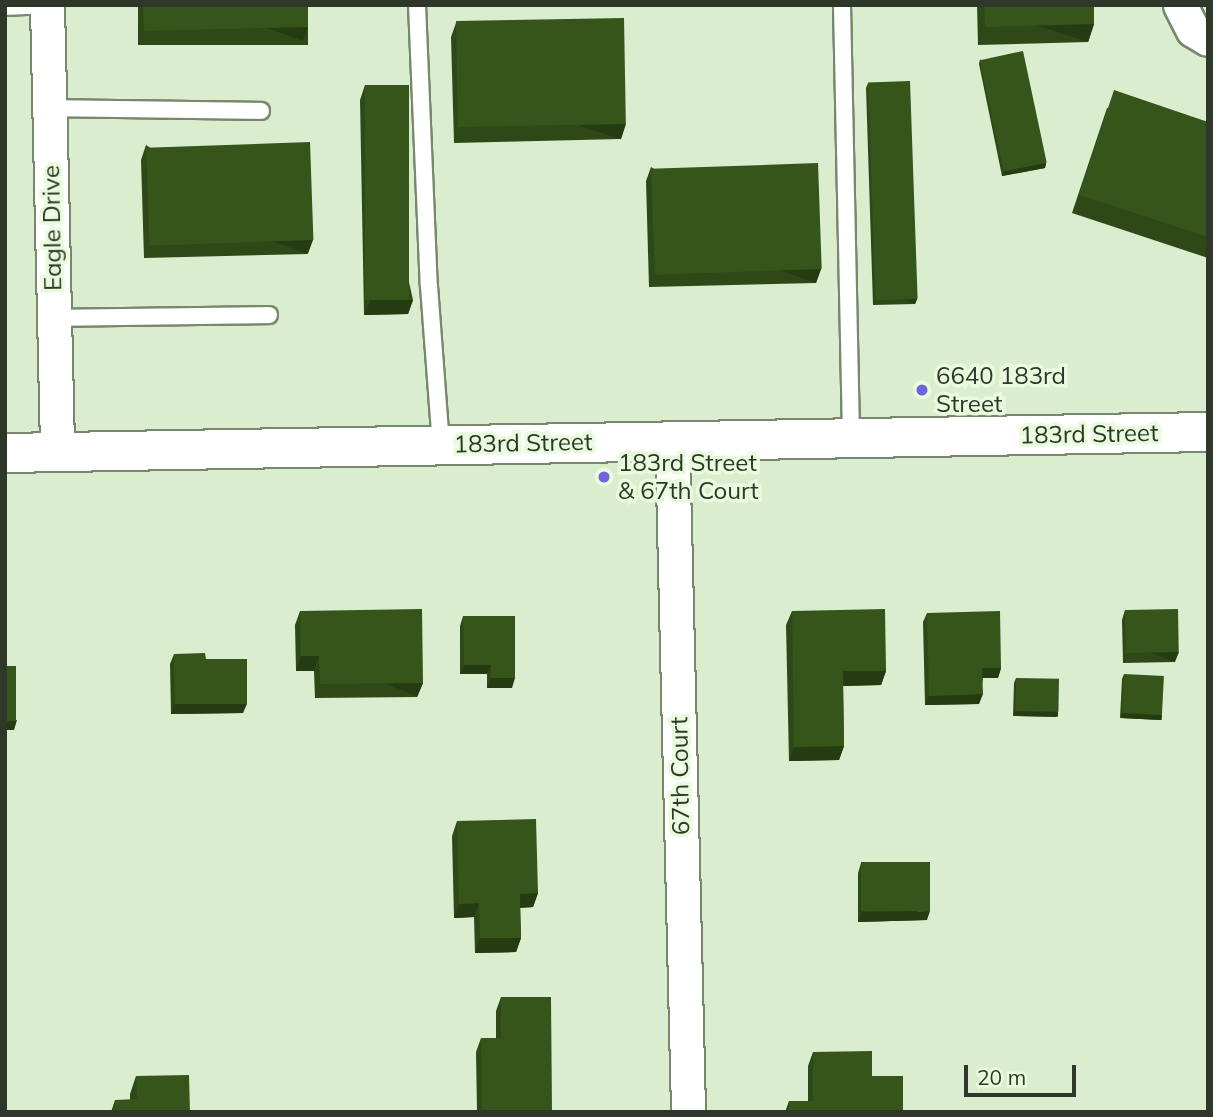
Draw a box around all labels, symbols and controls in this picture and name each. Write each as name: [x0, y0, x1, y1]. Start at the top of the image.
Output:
street label: Eagle Drive: [37, 165, 67, 291]
place label: 6640 183rd Street: [936, 362, 1066, 418]
marker: 6640 183rd Street: [914, 382, 930, 398]
street label: 183rd Street: [1019, 418, 1159, 450]
street label: 183rd Street: [453, 427, 593, 459]
place label: 183rd Street & 67th Court: [618, 449, 759, 505]
marker: 183rd Street & 67th Court: [596, 469, 612, 485]
street label: 67th Court: [665, 717, 695, 835]
scale bar: [968, 1050, 1080, 1094]
text: 20 m: [977, 1064, 1026, 1090]

